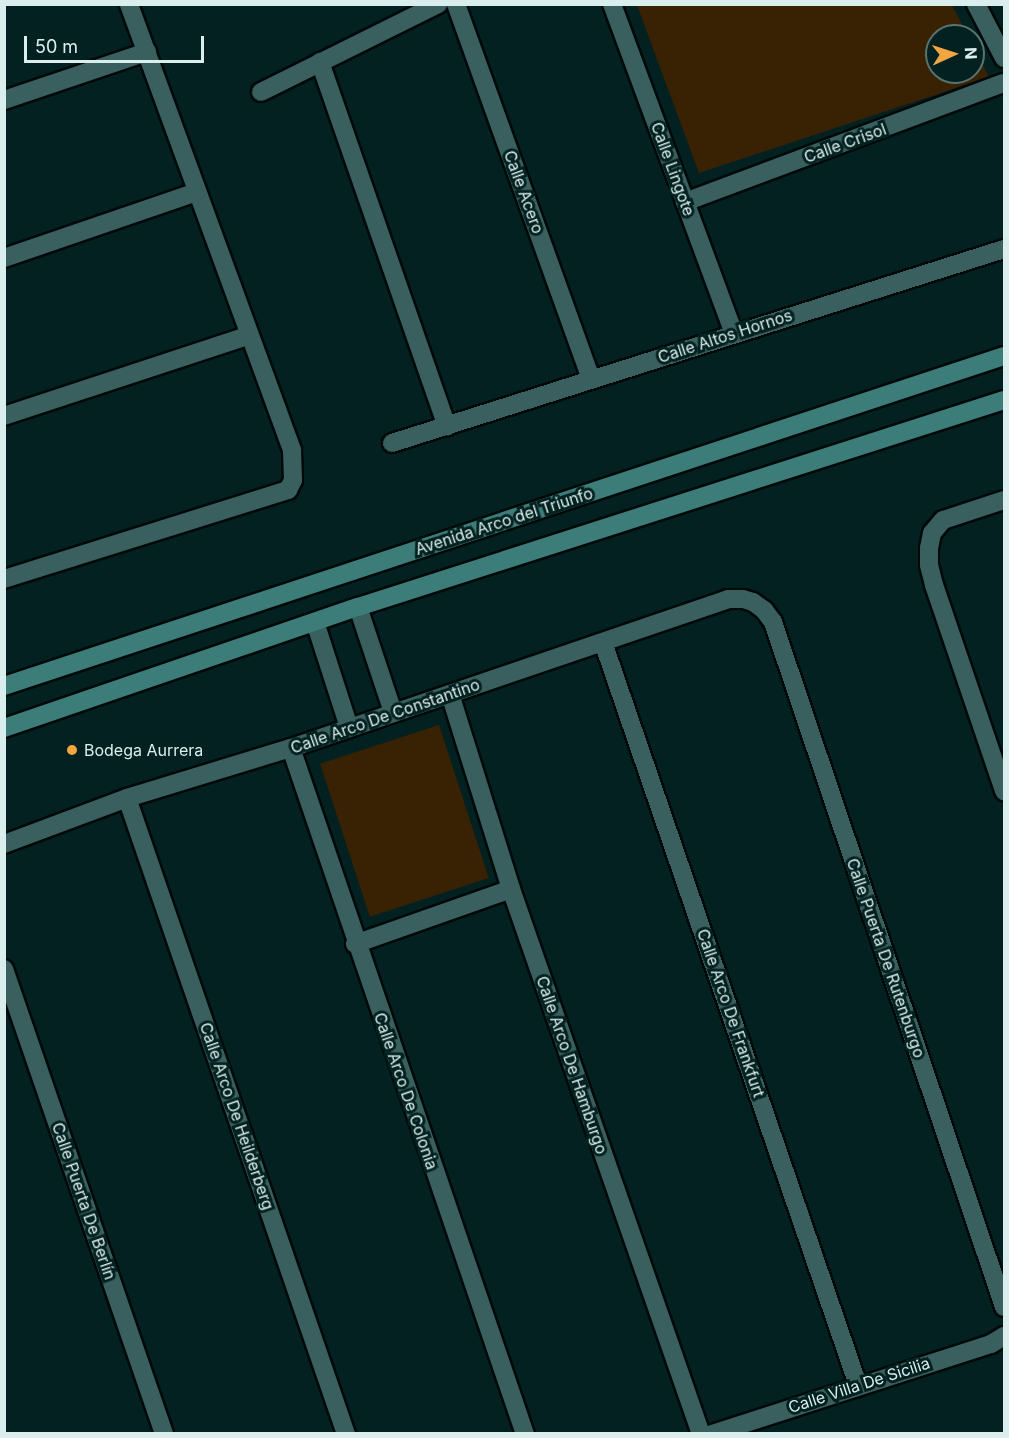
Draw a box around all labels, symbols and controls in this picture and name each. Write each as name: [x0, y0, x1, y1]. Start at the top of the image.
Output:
scale bar: [27, 24, 207, 62]
north arrow: [925, 24, 985, 84]
text: 50 m: [35, 36, 78, 57]
text: N: [961, 47, 981, 60]
street label: Calle Lingote: [647, 119, 699, 219]
street label: Calle Crisol: [801, 119, 889, 167]
street label: Calle Acero: [500, 148, 548, 236]
street label: Calle Altos Hornos: [655, 305, 795, 367]
street label: Avenida Arco del Triunfo: [413, 483, 595, 559]
street label: Calle Arco De Constantino: [288, 675, 482, 757]
place label: Bodega Aurrera: [84, 740, 203, 760]
marker: Bodega Aurrera: [65, 743, 79, 757]
street label: Calle Puerta De Rutenburgo: [843, 856, 929, 1060]
street label: Calle Arco De Frankfurt: [693, 926, 769, 1100]
street label: Calle Arco De Hamburgo: [532, 973, 612, 1157]
street label: Calle Arco De Colonia: [370, 1010, 442, 1172]
street label: Calle Arco De Heilderberg: [196, 1020, 278, 1212]
street label: Calle Puerta De Berlín: [48, 1120, 120, 1282]
street label: Calle Villa De Sicilia: [786, 1353, 932, 1417]

